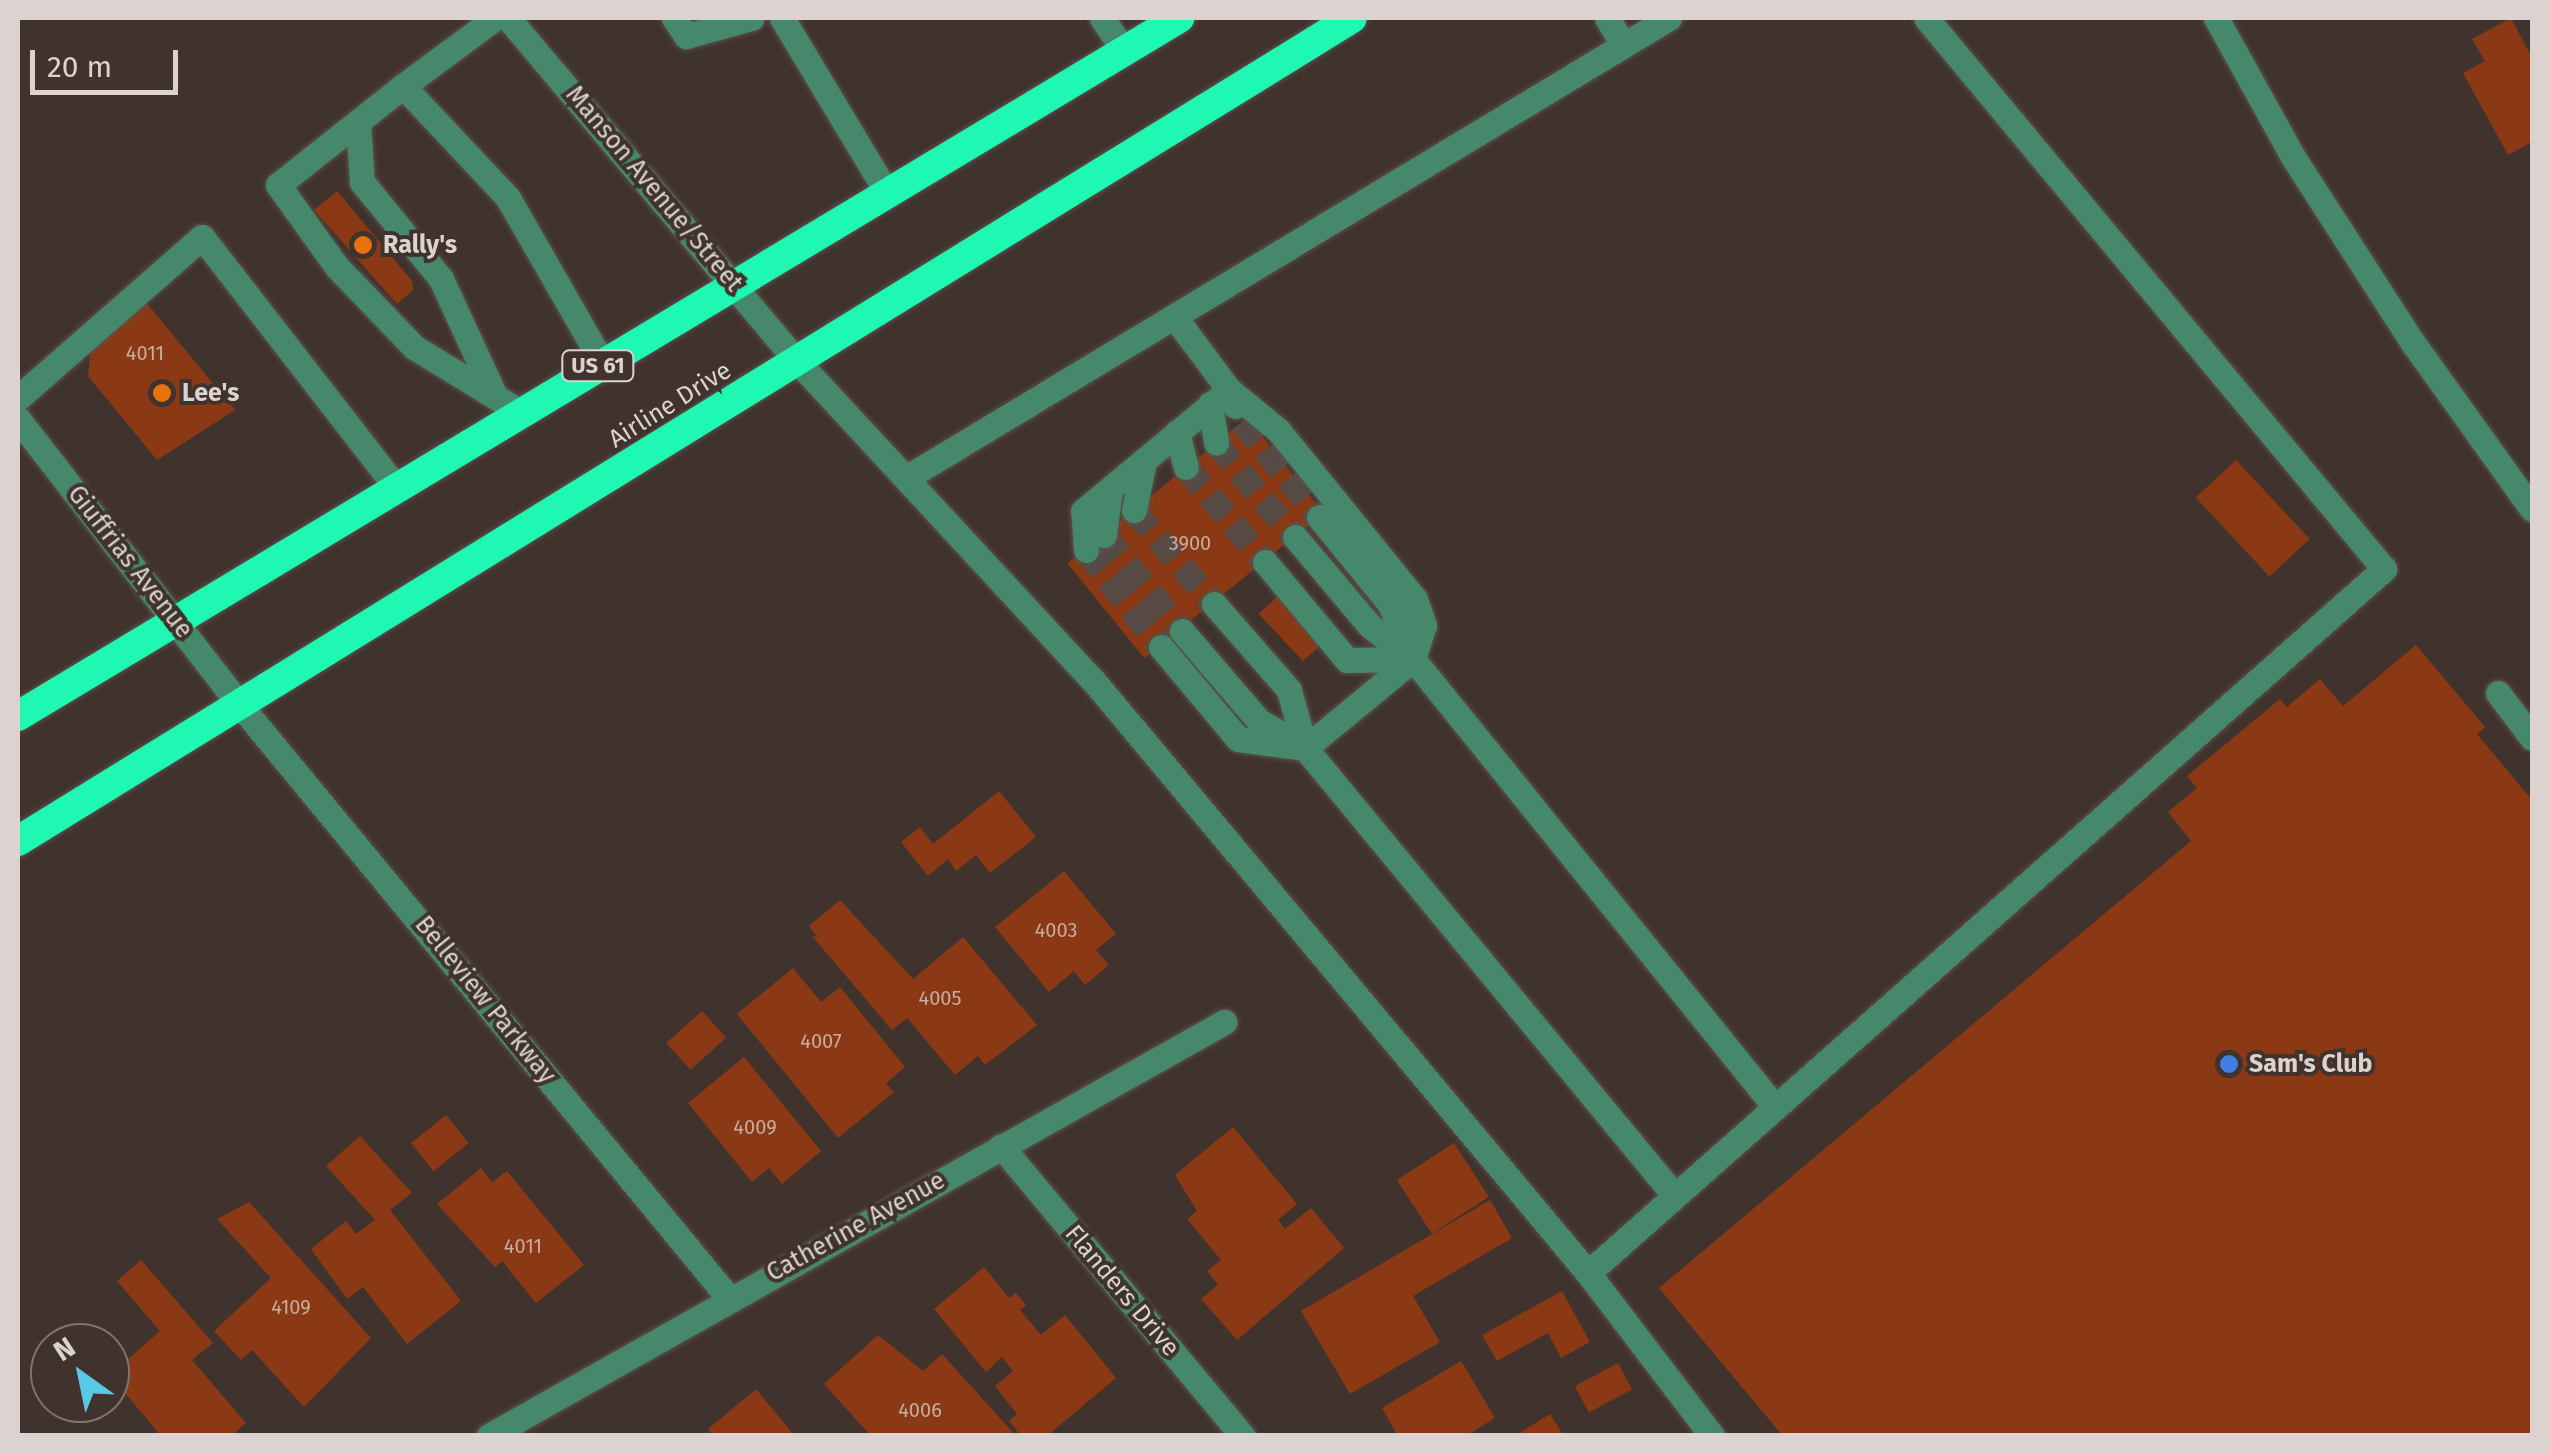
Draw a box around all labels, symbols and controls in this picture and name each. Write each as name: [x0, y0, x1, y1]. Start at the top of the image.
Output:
scale bar: [35, 30, 182, 92]
text: 20 m: [47, 49, 112, 85]
street label: Manson Avenue/Street: [559, 80, 749, 298]
place label: Rally's: [383, 230, 457, 260]
marker: Rally's: [352, 234, 374, 256]
house number: 4011: [126, 341, 164, 365]
road number: US 61: [560, 349, 636, 383]
street label: Airline Drive: [603, 355, 737, 455]
place label: Lee's: [182, 378, 239, 408]
marker: Lee's: [151, 382, 173, 404]
street label: Giuffrias Avenue: [61, 480, 199, 644]
house number: 3900: [1169, 531, 1211, 555]
street label: Belleview Parkway: [408, 910, 562, 1090]
house number: 4003: [1035, 918, 1077, 942]
house number: 4005: [919, 986, 961, 1010]
house number: 4007: [800, 1029, 842, 1053]
place label: Sam's Club: [2249, 1049, 2372, 1079]
marker: Sam's Club: [2218, 1053, 2240, 1075]
house number: 4009: [733, 1115, 777, 1139]
street label: Catherine Avenue: [762, 1166, 950, 1288]
street label: Flanders Drive: [1058, 1219, 1186, 1363]
house number: 4011: [504, 1234, 542, 1258]
house number: 4109: [271, 1295, 311, 1319]
north arrow: [30, 1323, 130, 1423]
text: N: [48, 1330, 81, 1368]
house number: 4006: [898, 1398, 942, 1422]

